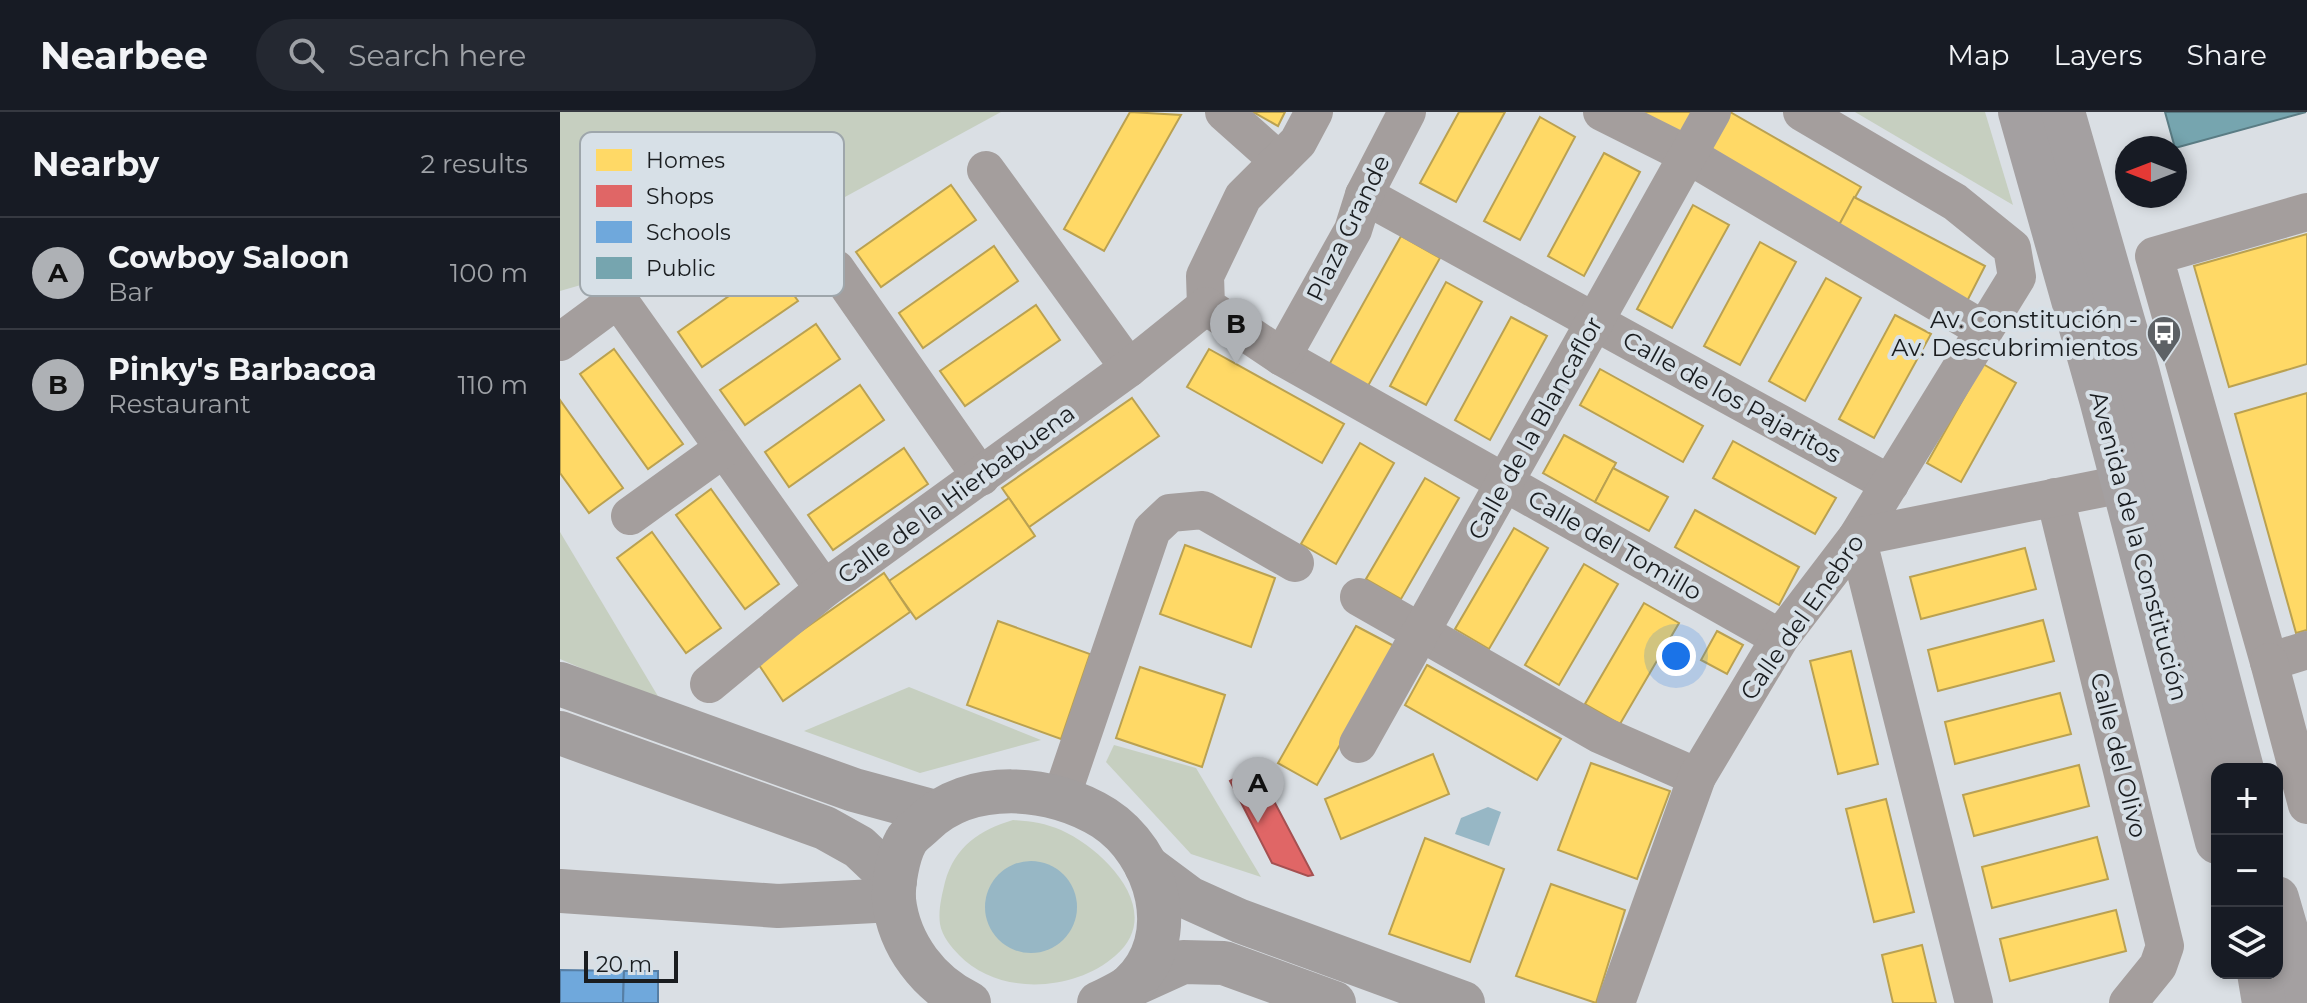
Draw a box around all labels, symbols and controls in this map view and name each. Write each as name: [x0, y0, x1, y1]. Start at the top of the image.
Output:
search box: [256, 19, 816, 91]
text: Nearbee: [40, 32, 208, 79]
icon: search: [284, 33, 328, 77]
text: Search here: [348, 37, 526, 74]
text: Map: [1947, 38, 2010, 72]
text: Layers: [2054, 38, 2143, 72]
text: Share: [2187, 38, 2267, 72]
legend: [580, 132, 844, 296]
north arrow: [2115, 136, 2187, 208]
text: Nearby: [32, 143, 159, 185]
text: Homes: [646, 147, 725, 174]
text: 2 results: [420, 148, 528, 180]
street label: Plaza Grande: [1300, 150, 1396, 306]
text: Shops: [646, 183, 714, 210]
text: Schools: [646, 219, 731, 246]
text: Cowboy Saloon: [108, 239, 350, 276]
text: Public: [646, 255, 716, 282]
text: A: [48, 257, 68, 289]
text: 100 m: [450, 257, 528, 289]
text: Bar: [108, 276, 153, 308]
pin: B: [1210, 298, 1262, 364]
place label: Av. Constitución - Av. Descubrimientos: [1891, 305, 2138, 362]
street label: Calle de la Blancaflor: [1462, 311, 1608, 545]
bus stop icon: Av. Constitución - Av. Descubrimientos: [2145, 314, 2183, 364]
street label: Calle de los Pajaritos: [1618, 325, 1846, 469]
text: Pinky's Barbacoa: [108, 351, 377, 388]
text: B: [48, 369, 68, 401]
text: 110 m: [458, 369, 528, 401]
text: Restaurant: [108, 388, 251, 420]
street label: Avenida de la Constitución: [2084, 388, 2194, 704]
street label: Calle de la Hierbabuena: [832, 398, 1080, 590]
street label: Calle del Tomillo: [1523, 484, 1707, 606]
street label: Calle del Enebro: [1734, 529, 1870, 705]
your location: [1656, 636, 1696, 676]
street label: Calle del Olivo: [2084, 670, 2154, 840]
pin: A: [1232, 757, 1284, 823]
map controls: [2211, 763, 2283, 979]
button: +: [2211, 763, 2283, 835]
button: −: [2211, 835, 2283, 907]
button: layers: [2211, 907, 2283, 979]
scale bar: [584, 947, 678, 983]
text: 20 m: [596, 951, 652, 978]

